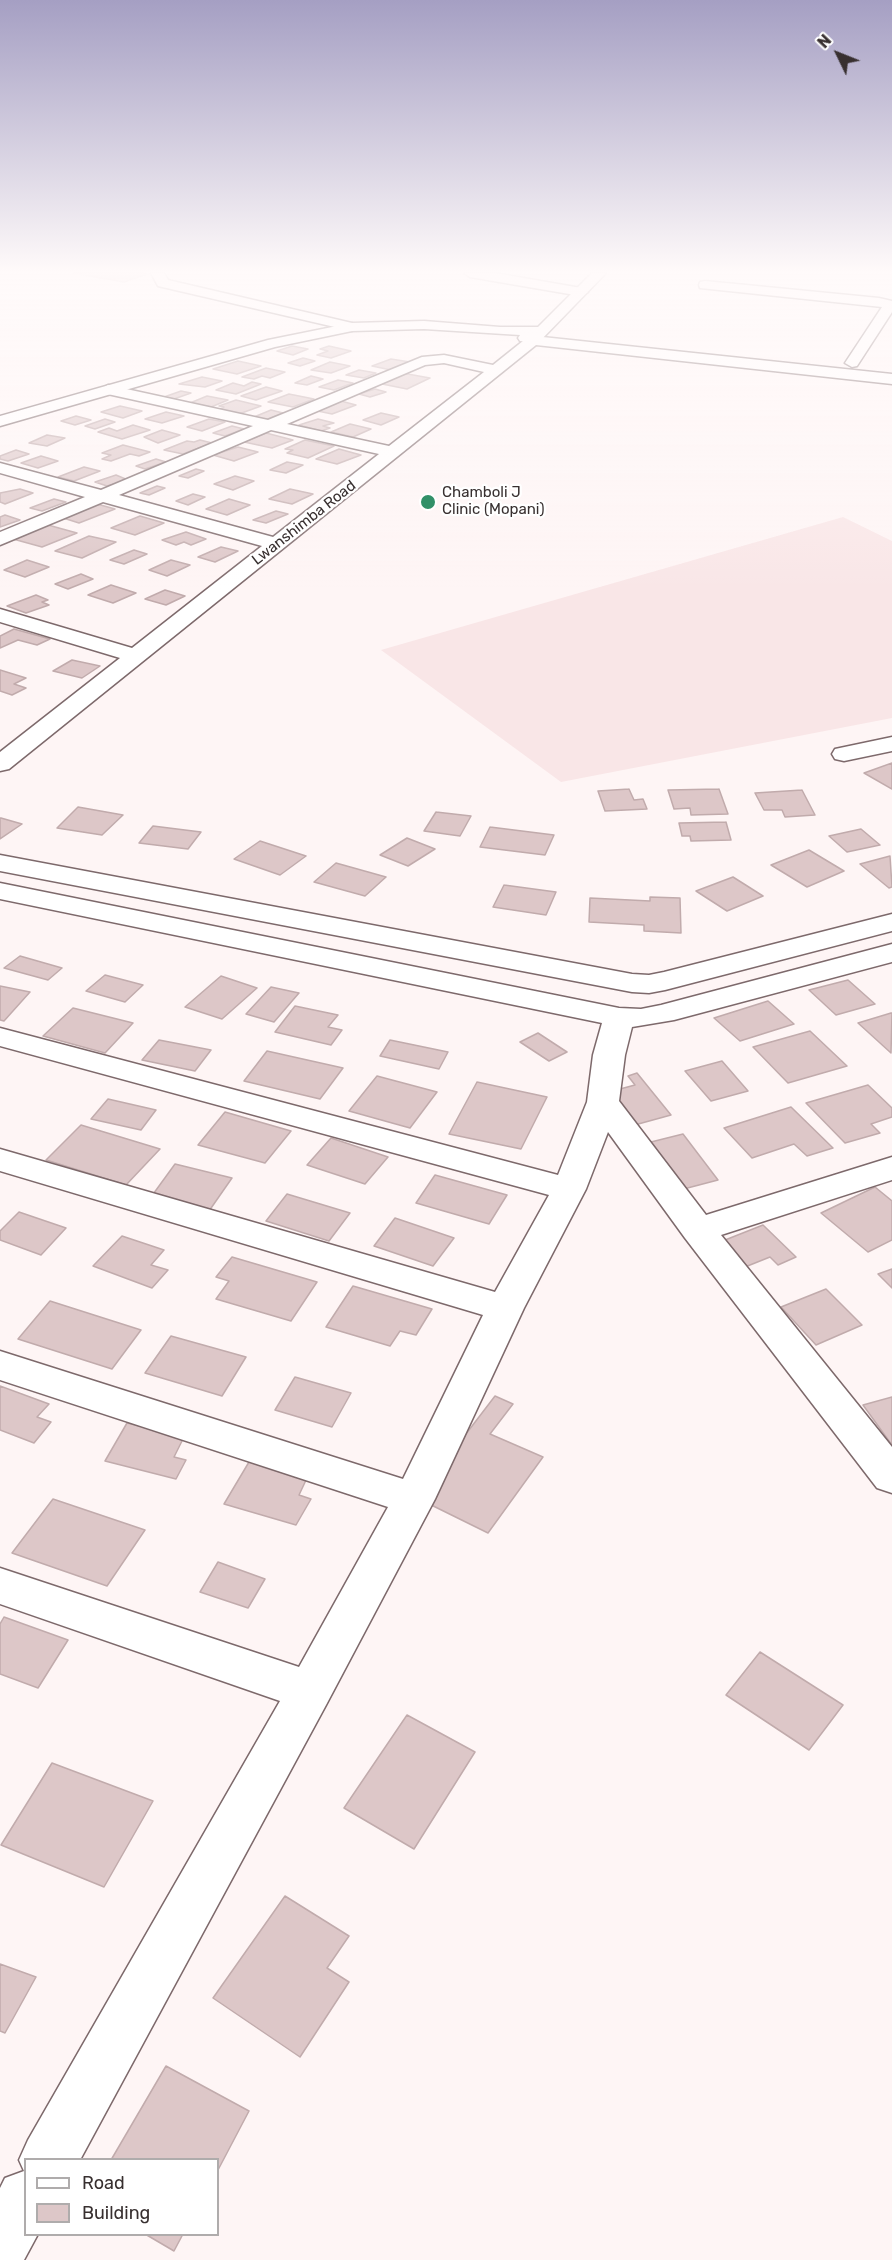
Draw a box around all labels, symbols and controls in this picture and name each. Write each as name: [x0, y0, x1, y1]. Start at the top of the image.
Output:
north arrow: [808, 24, 868, 84]
text: N: [814, 31, 835, 52]
street label: Lwanshimba Road: [248, 477, 360, 569]
place label: Chamboli J Clinic (Mopani): [442, 484, 545, 519]
marker: Chamboli J Clinic (Mopani): [419, 493, 437, 511]
legend: [24, 2158, 219, 2236]
text: Road: [82, 2172, 125, 2194]
text: Building: [82, 2202, 150, 2224]

